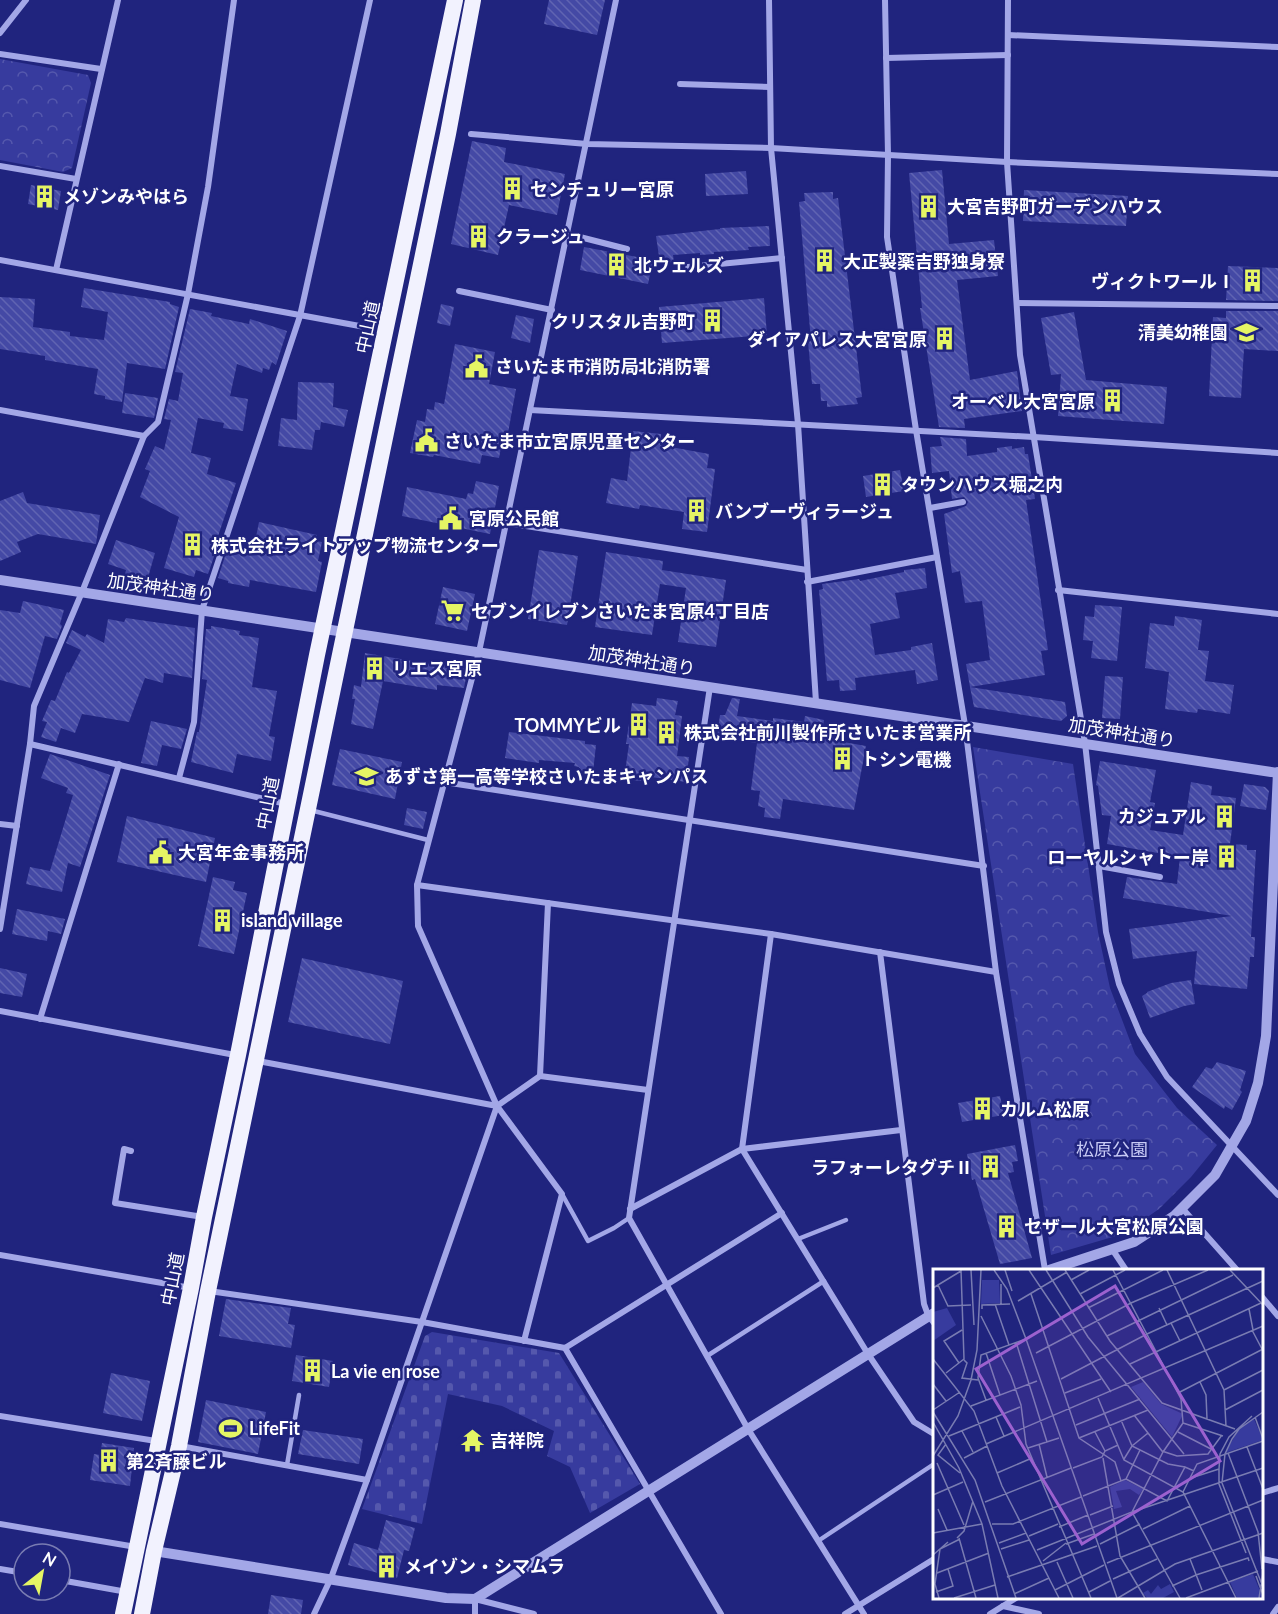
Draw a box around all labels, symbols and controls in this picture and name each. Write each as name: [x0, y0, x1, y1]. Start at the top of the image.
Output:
building icon: センチュリー宮原: [499, 176, 525, 202]
place label: センチュリー宮原: [530, 178, 674, 200]
building icon: メゾンみやはら: [32, 183, 58, 209]
place label: メゾンみやはら: [63, 185, 189, 207]
building icon: 大宮吉野町ガーデンハウス: [916, 193, 942, 219]
place label: 大宮吉野町ガーデンハウス: [947, 195, 1163, 217]
building icon: クラージュ: [465, 223, 491, 249]
place label: クラージュ: [496, 225, 584, 247]
building icon: 大正製薬吉野独身寮: [812, 248, 838, 274]
place label: 大正製薬吉野独身寮: [843, 250, 1005, 272]
building icon: 北ウェルズ: [603, 252, 629, 278]
place label: 北ウェルズ: [634, 254, 724, 276]
building icon: ヴィクトワールⅠ: [1240, 268, 1266, 294]
place label: ヴィクトワールⅠ: [1091, 270, 1235, 292]
street label: 中山道: [351, 298, 383, 356]
building icon: クリスタル吉野町: [700, 308, 726, 334]
place label: クリスタル吉野町: [551, 310, 695, 332]
school or university icon: 清美幼稚園: [1233, 319, 1259, 345]
place label: 清美幼稚園: [1138, 321, 1228, 343]
building icon: ダイアパレス大宮宮原: [932, 326, 958, 352]
place label: ダイアパレス大宮宮原: [747, 328, 927, 350]
public building icon: さいたま市消防局北消防署: [464, 353, 490, 379]
place label: さいたま市消防局北消防署: [495, 355, 710, 377]
building icon: オーベル大宮宮原: [1100, 388, 1126, 414]
place label: オーベル大宮宮原: [951, 390, 1095, 412]
public building icon: さいたま市立宮原児童センター: [413, 428, 439, 454]
place label: さいたま市立宮原児童センター: [444, 430, 695, 452]
building icon: タウンハウス堀之内: [870, 471, 896, 497]
place label: タウンハウス堀之内: [901, 473, 1063, 495]
building icon: バンブーヴィラージュ: [684, 498, 710, 524]
place label: バンブーヴィラージュ: [715, 500, 894, 522]
public building icon: 宮原公民館: [438, 505, 464, 531]
place label: 宮原公民館: [469, 507, 559, 529]
building icon: 株式会社ライトアップ物流センター: [180, 532, 206, 558]
place label: 株式会社ライトアップ物流センター: [211, 534, 499, 556]
street label: 加茂神社通り: [106, 569, 216, 605]
supermarket icon: セブンイレブンさいたま宮原4丁目店: [440, 598, 466, 624]
place label: セブンイレブンさいたま宮原4丁目店: [471, 600, 769, 622]
street label: 加茂神社通り: [587, 641, 697, 679]
building icon: リエス宮原: [361, 655, 387, 681]
place label: リエス宮原: [392, 657, 482, 679]
building icon: TOMMYビル: [626, 712, 652, 738]
street label: 加茂神社通り: [1067, 713, 1177, 751]
place label: TOMMYビル: [514, 714, 621, 736]
building icon: 株式会社前川製作所さいたま営業所: [653, 719, 679, 745]
place label: 株式会社前川製作所さいたま営業所: [684, 721, 971, 743]
building icon: トシン電機: [830, 746, 856, 772]
place label: トシン電機: [861, 748, 952, 770]
school or university icon: あずさ第一高等学校さいたまキャンパス: [354, 763, 380, 789]
place label: あずさ第一高等学校さいたまキャンパス: [385, 765, 708, 787]
street label: 中山道: [251, 774, 283, 832]
building icon: カジュアル: [1211, 803, 1237, 829]
place label: カジュアル: [1118, 805, 1206, 827]
public building icon: 大宮年金事務所: [147, 839, 173, 865]
place label: 大宮年金事務所: [178, 841, 304, 863]
building icon: ローヤルシャトー岸: [1214, 844, 1240, 870]
place label: ローヤルシャトー岸: [1047, 846, 1209, 868]
building icon: island village: [210, 907, 236, 933]
place label: island village: [241, 909, 343, 931]
building icon: カルム松原: [969, 1096, 995, 1122]
place label: カルム松原: [1000, 1098, 1090, 1120]
park label: 松原公園: [1076, 1138, 1148, 1160]
building icon: ラフォーレタグチⅡ: [978, 1154, 1004, 1180]
place label: ラフォーレタグチⅡ: [811, 1156, 973, 1178]
building icon: セザール大宮松原公園: [993, 1213, 1019, 1239]
place label: セザール大宮松原公園: [1024, 1215, 1204, 1237]
street label: 中山道: [156, 1250, 188, 1308]
inset map: [933, 1269, 1263, 1599]
building icon: La vie en rose: [300, 1358, 326, 1384]
place label: La vie en rose: [331, 1360, 440, 1382]
sports icon: LifeFit: [218, 1415, 244, 1441]
place label: LifeFit: [249, 1417, 300, 1439]
temple icon: 吉祥院: [459, 1427, 485, 1453]
place label: 吉祥院: [490, 1429, 544, 1451]
building icon: 第2斉藤ビル: [95, 1448, 121, 1474]
place label: 第2斉藤ビル: [126, 1450, 226, 1472]
north arrow: [12, 1542, 72, 1602]
text: N: [40, 1547, 60, 1570]
building icon: メイゾン・シマムラ: [373, 1553, 399, 1579]
place label: メイゾン・シマムラ: [404, 1555, 565, 1577]

